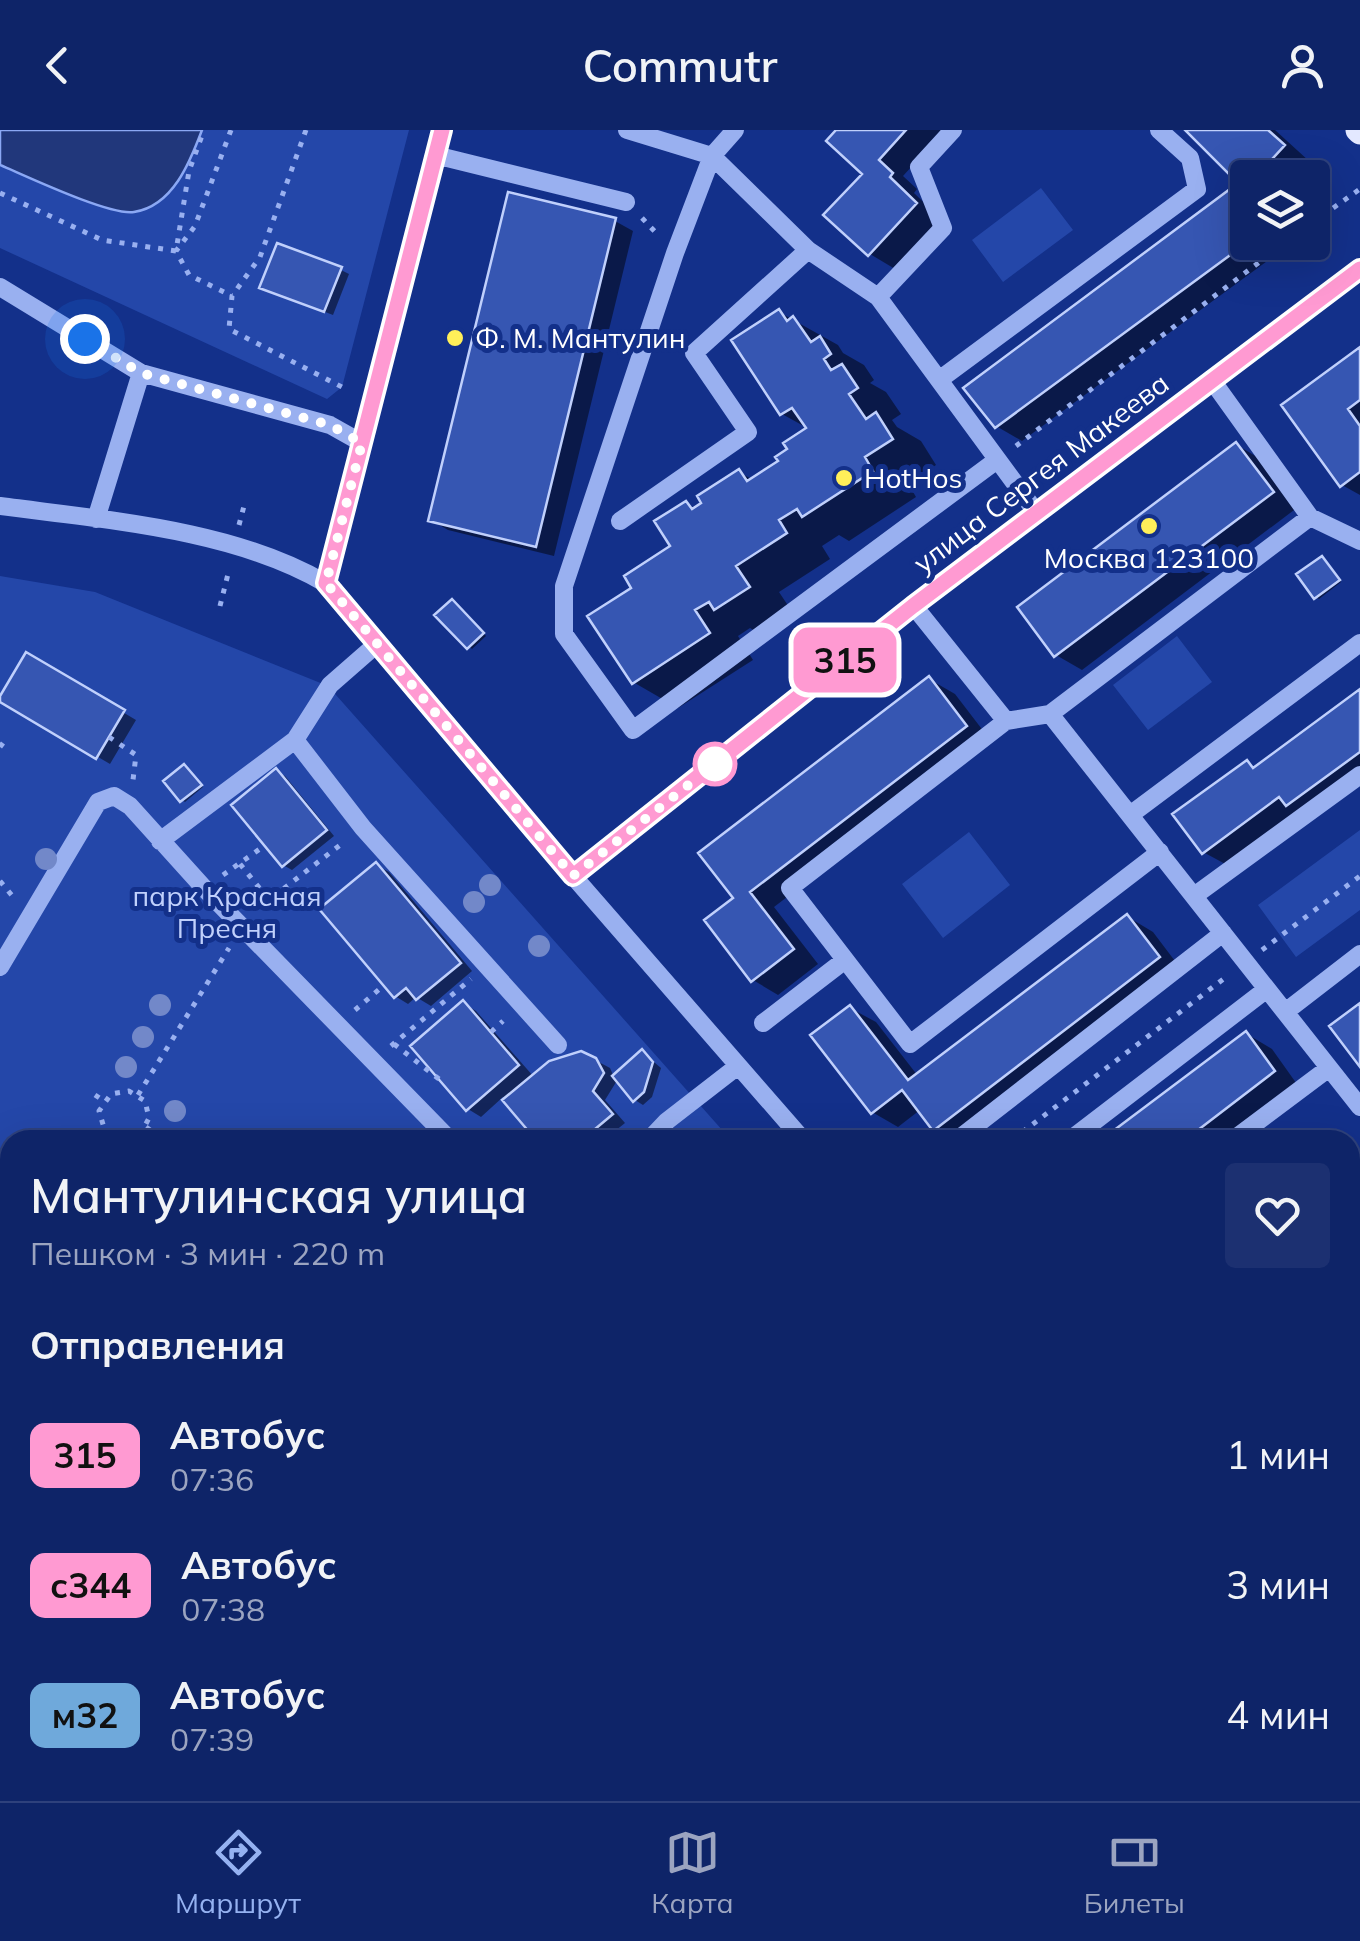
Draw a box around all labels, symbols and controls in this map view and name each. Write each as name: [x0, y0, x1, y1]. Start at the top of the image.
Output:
text: Commutr: [583, 37, 778, 93]
icon: back: [30, 38, 85, 93]
icon: person: [1275, 38, 1330, 93]
map controls: [1230, 160, 1330, 260]
button: layers: [1230, 160, 1330, 260]
your location: [60, 314, 110, 364]
place label: Ф. М. Мантулин: [475, 320, 686, 355]
marker: Ф. М. Мантулин: [444, 327, 466, 349]
street label: улица Сергея Макеева: [906, 365, 1175, 580]
place label: HotHos: [864, 460, 962, 495]
marker: HotHos: [833, 467, 855, 489]
marker: Москва 123100: [1138, 515, 1160, 537]
place label: Москва 123100: [1044, 540, 1254, 575]
line badge: 315: [788, 628, 902, 692]
text: 315: [813, 638, 877, 682]
unlabelled marker: [694, 743, 736, 785]
park label: парк Красная Пресня: [132, 878, 322, 945]
button: heart: [1225, 1163, 1330, 1268]
text: Мантулинская улица: [30, 1165, 527, 1225]
text: Пешком · 3 мин · 220 m: [30, 1233, 385, 1273]
text: Отправления: [30, 1321, 285, 1369]
text: Автобус: [170, 1411, 325, 1459]
text: 1 мин: [1226, 1431, 1330, 1479]
text: 315: [53, 1433, 117, 1477]
text: 07:36: [170, 1459, 254, 1499]
text: Автобус: [181, 1541, 337, 1589]
text: 3 мин: [1226, 1561, 1330, 1609]
text: с344: [50, 1563, 131, 1607]
text: 07:38: [181, 1589, 265, 1629]
text: Автобус: [170, 1671, 325, 1719]
text: 4 мин: [1226, 1691, 1330, 1739]
text: м32: [52, 1693, 118, 1737]
text: 07:39: [170, 1719, 254, 1759]
tab: Маршрут: [175, 1825, 301, 1920]
tab: Карта: [651, 1825, 734, 1920]
tab: Билеты: [1084, 1825, 1185, 1920]

